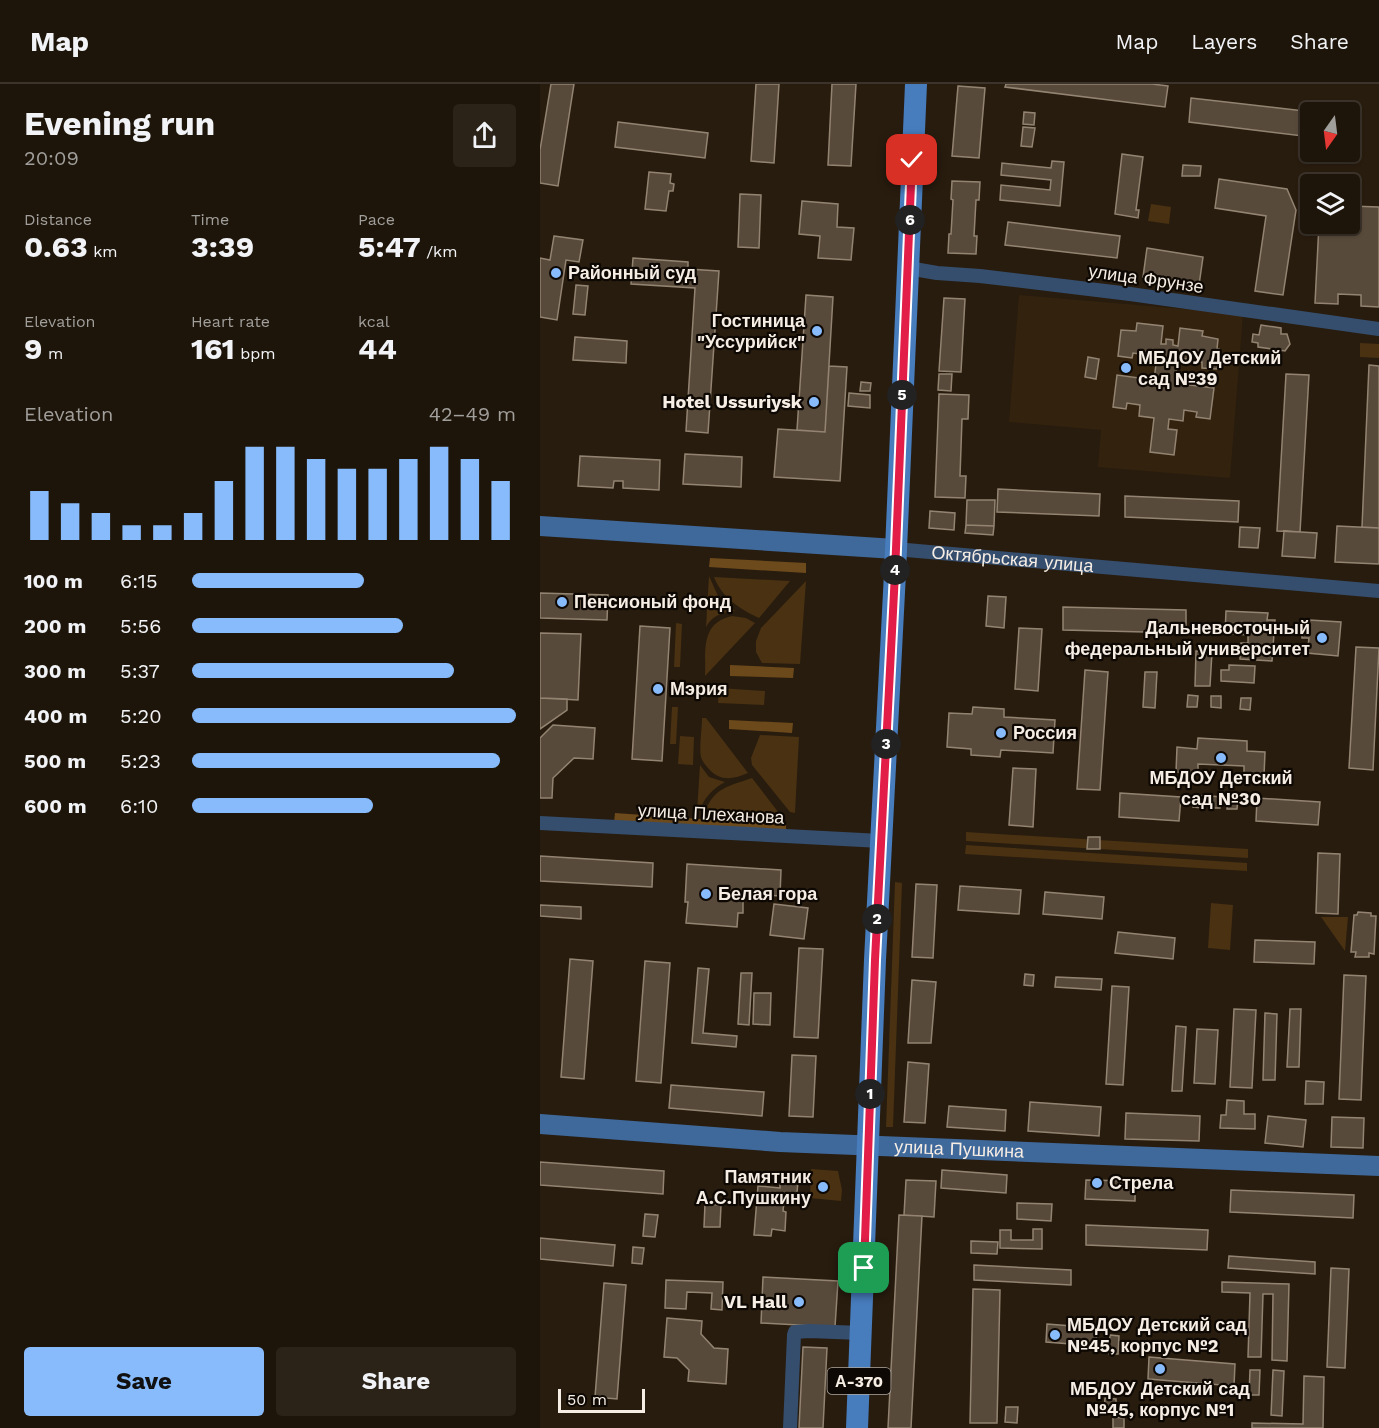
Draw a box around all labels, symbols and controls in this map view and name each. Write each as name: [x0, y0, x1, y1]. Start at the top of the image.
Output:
text: Map: [30, 25, 89, 58]
text: Map: [1115, 29, 1158, 54]
text: Layers: [1191, 29, 1257, 54]
text: Share: [1290, 29, 1349, 54]
north arrow: [1300, 102, 1360, 162]
map controls: [1300, 102, 1360, 234]
text: Evening run: [24, 104, 215, 143]
button: share: [453, 104, 516, 167]
pin: [886, 134, 937, 185]
icon: check: [895, 143, 928, 176]
text: 20:09: [24, 146, 79, 170]
button: layers: [1300, 174, 1360, 234]
pin: 6: [895, 205, 925, 235]
text: Distance: [24, 210, 92, 229]
text: Time: [191, 210, 229, 229]
text: Pace: [358, 210, 395, 229]
text: 6: [905, 210, 915, 229]
text: 0.63: [24, 229, 88, 264]
text: 3:39: [191, 229, 254, 264]
text: 5:47: [358, 229, 421, 264]
text: km: [88, 242, 118, 261]
text: /km: [421, 242, 457, 261]
street label: улица Фрунзе: [1087, 260, 1205, 297]
place label: Районный суд: [568, 262, 697, 283]
marker: Районный суд: [549, 266, 563, 280]
place label: Гостиница "Уссурийск": [697, 310, 806, 352]
text: Elevation: [24, 312, 95, 331]
text: Heart rate: [191, 312, 270, 331]
text: kcal: [358, 312, 390, 331]
marker: Гостиница "Уссурийск": [810, 324, 824, 338]
text: 9: [24, 331, 42, 366]
text: 161: [191, 331, 235, 366]
text: 44: [358, 331, 397, 366]
text: m: [42, 344, 63, 363]
text: bpm: [235, 344, 276, 363]
place label: МБДОУ Детский сад №39: [1138, 347, 1281, 389]
marker: МБДОУ Детский сад №39: [1119, 361, 1133, 375]
pin: 5: [887, 380, 917, 410]
text: 5: [897, 385, 907, 404]
place label: Hotel Ussuriysk: [662, 391, 803, 412]
marker: Hotel Ussuriysk: [807, 395, 821, 409]
text: Elevation: [24, 402, 113, 426]
text: 42–49 m: [429, 402, 516, 426]
street label: Октябрьская улица: [931, 541, 1095, 576]
pin: 4: [880, 555, 910, 585]
text: 4: [890, 560, 900, 579]
text: 100 m: [24, 569, 83, 593]
text: 6:15: [120, 569, 158, 593]
place label: Пенсионый фонд: [574, 591, 732, 612]
marker: Пенсионый фонд: [555, 595, 569, 609]
text: 200 m: [24, 614, 86, 638]
text: 5:56: [120, 614, 161, 638]
place label: Дальневосточный федеральный университет: [1065, 617, 1310, 659]
marker: Дальневосточный федеральный университет: [1315, 631, 1329, 645]
text: 300 m: [24, 659, 86, 683]
text: 5:37: [120, 659, 160, 683]
place label: Мэрия: [670, 678, 728, 699]
marker: Мэрия: [651, 682, 665, 696]
text: 400 m: [24, 704, 87, 728]
text: 5:20: [120, 704, 162, 728]
place label: Россия: [1013, 722, 1077, 743]
marker: Россия: [994, 726, 1008, 740]
pin: 3: [871, 729, 901, 759]
text: 3: [881, 734, 891, 753]
text: 500 m: [24, 749, 86, 773]
text: 5:23: [120, 749, 161, 773]
marker: МБДОУ Детский сад №30: [1214, 751, 1228, 765]
place label: МБДОУ Детский сад №30: [1149, 767, 1293, 809]
text: 600 m: [24, 794, 87, 818]
text: 6:10: [120, 794, 158, 818]
street label: улица Плеханова: [637, 799, 786, 828]
place label: Белая гора: [718, 883, 818, 904]
marker: Белая гора: [699, 887, 713, 901]
pin: 2: [862, 904, 892, 934]
text: 2: [872, 909, 882, 928]
pin: 1: [855, 1079, 885, 1109]
text: 1: [867, 1084, 873, 1103]
street label: улица Пушкина: [894, 1136, 1026, 1162]
place label: Памятник А.С.Пушкину: [696, 1166, 812, 1208]
place label: Стрела: [1109, 1172, 1174, 1193]
marker: Стрела: [1090, 1176, 1104, 1190]
marker: Памятник А.С.Пушкину: [816, 1180, 830, 1194]
pin: [838, 1242, 889, 1293]
icon: arrive: [847, 1251, 880, 1284]
place label: VL Hall: [724, 1291, 787, 1312]
marker: VL Hall: [792, 1295, 806, 1309]
place label: МБДОУ Детский сад №45, корпус №2: [1067, 1314, 1248, 1356]
marker: МБДОУ Детский сад №45, корпус №2: [1048, 1328, 1062, 1342]
button: Save: [24, 1347, 264, 1416]
button: Share: [276, 1347, 516, 1416]
marker: МБДОУ Детский сад №45, корпус №1: [1153, 1362, 1167, 1376]
road number: А-370: [828, 1368, 890, 1394]
place label: МБДОУ Детский сад №45, корпус №1: [1070, 1378, 1251, 1420]
scale bar: [558, 1386, 645, 1414]
text: 50 m: [567, 1390, 607, 1409]

